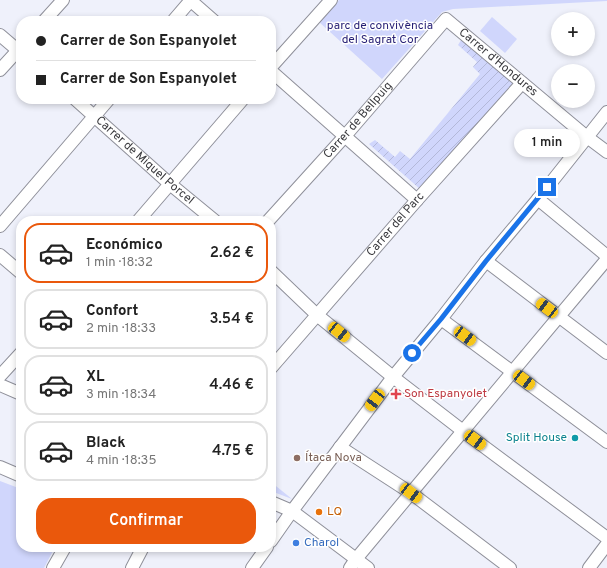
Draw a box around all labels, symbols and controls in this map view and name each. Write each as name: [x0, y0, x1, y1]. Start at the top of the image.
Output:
map controls: [551, 12, 595, 108]
button: +: [551, 12, 595, 56]
park label: parc de convivència del Sagrat Cor: [327, 18, 433, 48]
street label: Carrer d'Hondures: [455, 25, 541, 100]
text: Carrer de Son Espanyolet: [60, 32, 237, 51]
button: −: [551, 64, 595, 108]
text: Carrer de Son Espanyolet: [60, 70, 237, 89]
street label: Carrer de Bellpuig: [320, 79, 396, 162]
street label: Carrer de Miquel Porcel: [92, 113, 197, 208]
callout: 1 min: [514, 129, 580, 157]
text: 1 min: [532, 135, 562, 151]
route end: [538, 178, 556, 196]
street label: Carrer del Parc: [363, 189, 428, 260]
icon: car: [38, 235, 74, 271]
text: Económico: [86, 236, 163, 255]
text: 2.62 €: [210, 244, 254, 263]
text: 1 min · 18:32: [86, 255, 153, 271]
car: [534, 296, 560, 320]
icon: car: [38, 301, 74, 337]
text: Confort: [86, 302, 138, 321]
text: 3.54 €: [210, 310, 254, 329]
car: [326, 320, 352, 344]
text: 2 min · 18:33: [86, 321, 156, 337]
car: [452, 324, 478, 348]
route start: [403, 344, 421, 362]
icon: car: [38, 367, 74, 403]
text: XL: [86, 368, 104, 387]
car: [511, 368, 537, 392]
text: 4.46 €: [209, 376, 254, 395]
place label: Son Espanyolet: [404, 386, 487, 402]
text: 3 min · 18:34: [86, 387, 156, 403]
car: [363, 387, 387, 413]
marker: Son Espanyolet: [391, 389, 401, 399]
car: [462, 428, 488, 452]
place label: Split House: [506, 430, 567, 446]
icon: car: [38, 433, 74, 469]
marker: Split House: [570, 433, 580, 443]
text: Black: [86, 434, 126, 453]
text: 4.75 €: [212, 442, 254, 461]
place label: Ítaca Nova: [305, 450, 362, 466]
text: 4 min · 18:35: [86, 453, 157, 469]
marker: Ítaca Nova: [292, 453, 302, 463]
car: [398, 481, 424, 505]
button: Confirmar: [36, 498, 256, 544]
place label: LQ: [327, 504, 342, 520]
marker: LQ: [314, 507, 324, 517]
place label: Charol: [304, 535, 339, 551]
marker: Charol: [291, 538, 301, 548]

